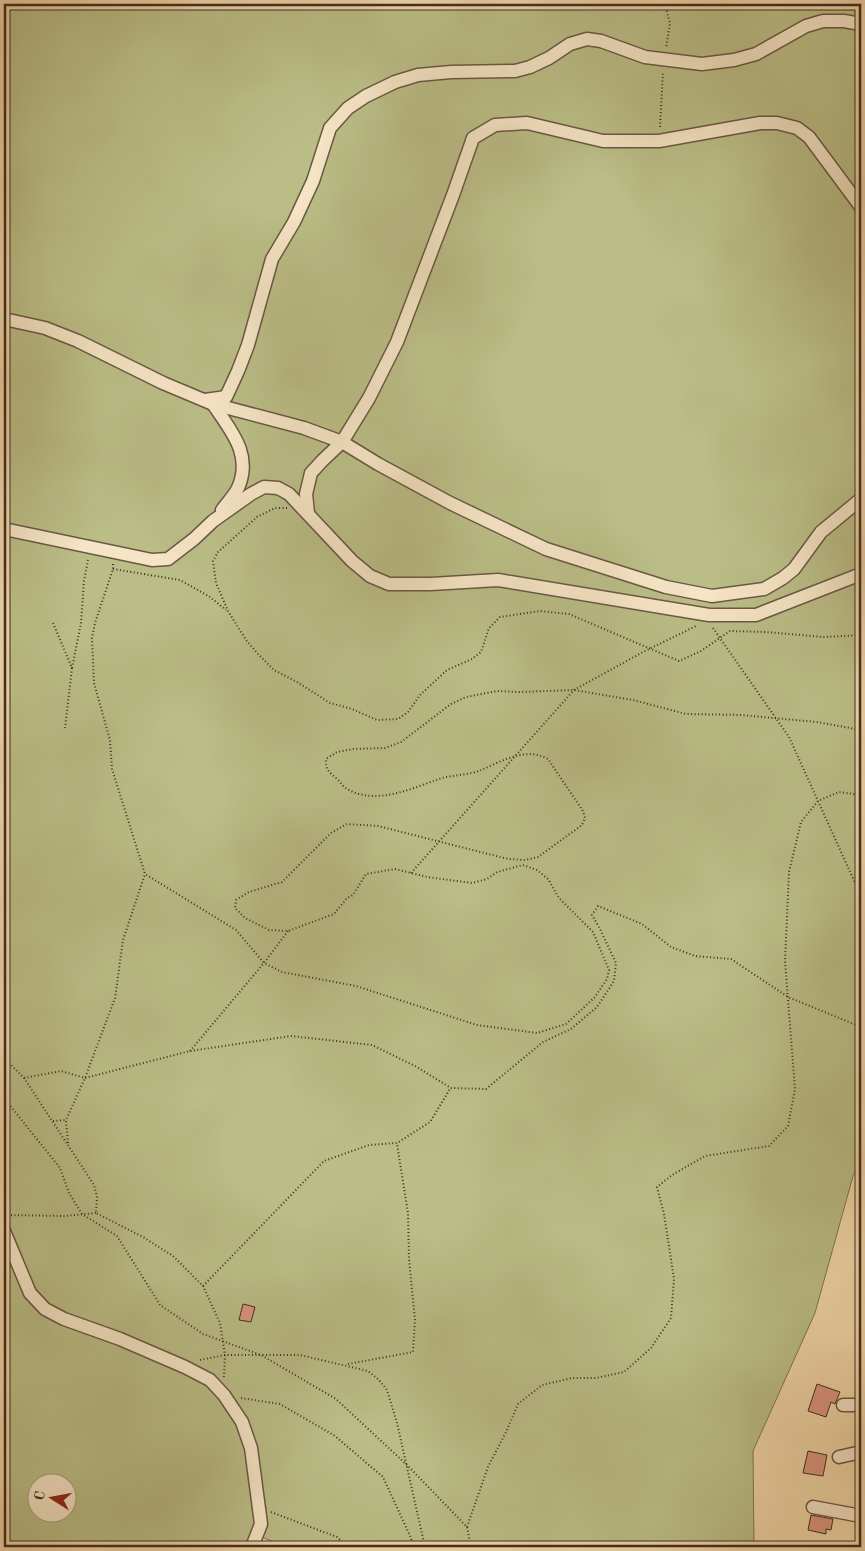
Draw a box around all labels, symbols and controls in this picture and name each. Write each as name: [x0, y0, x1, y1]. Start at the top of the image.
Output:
north arrow: [28, 1474, 78, 1524]
text: С: [32, 1490, 48, 1502]

